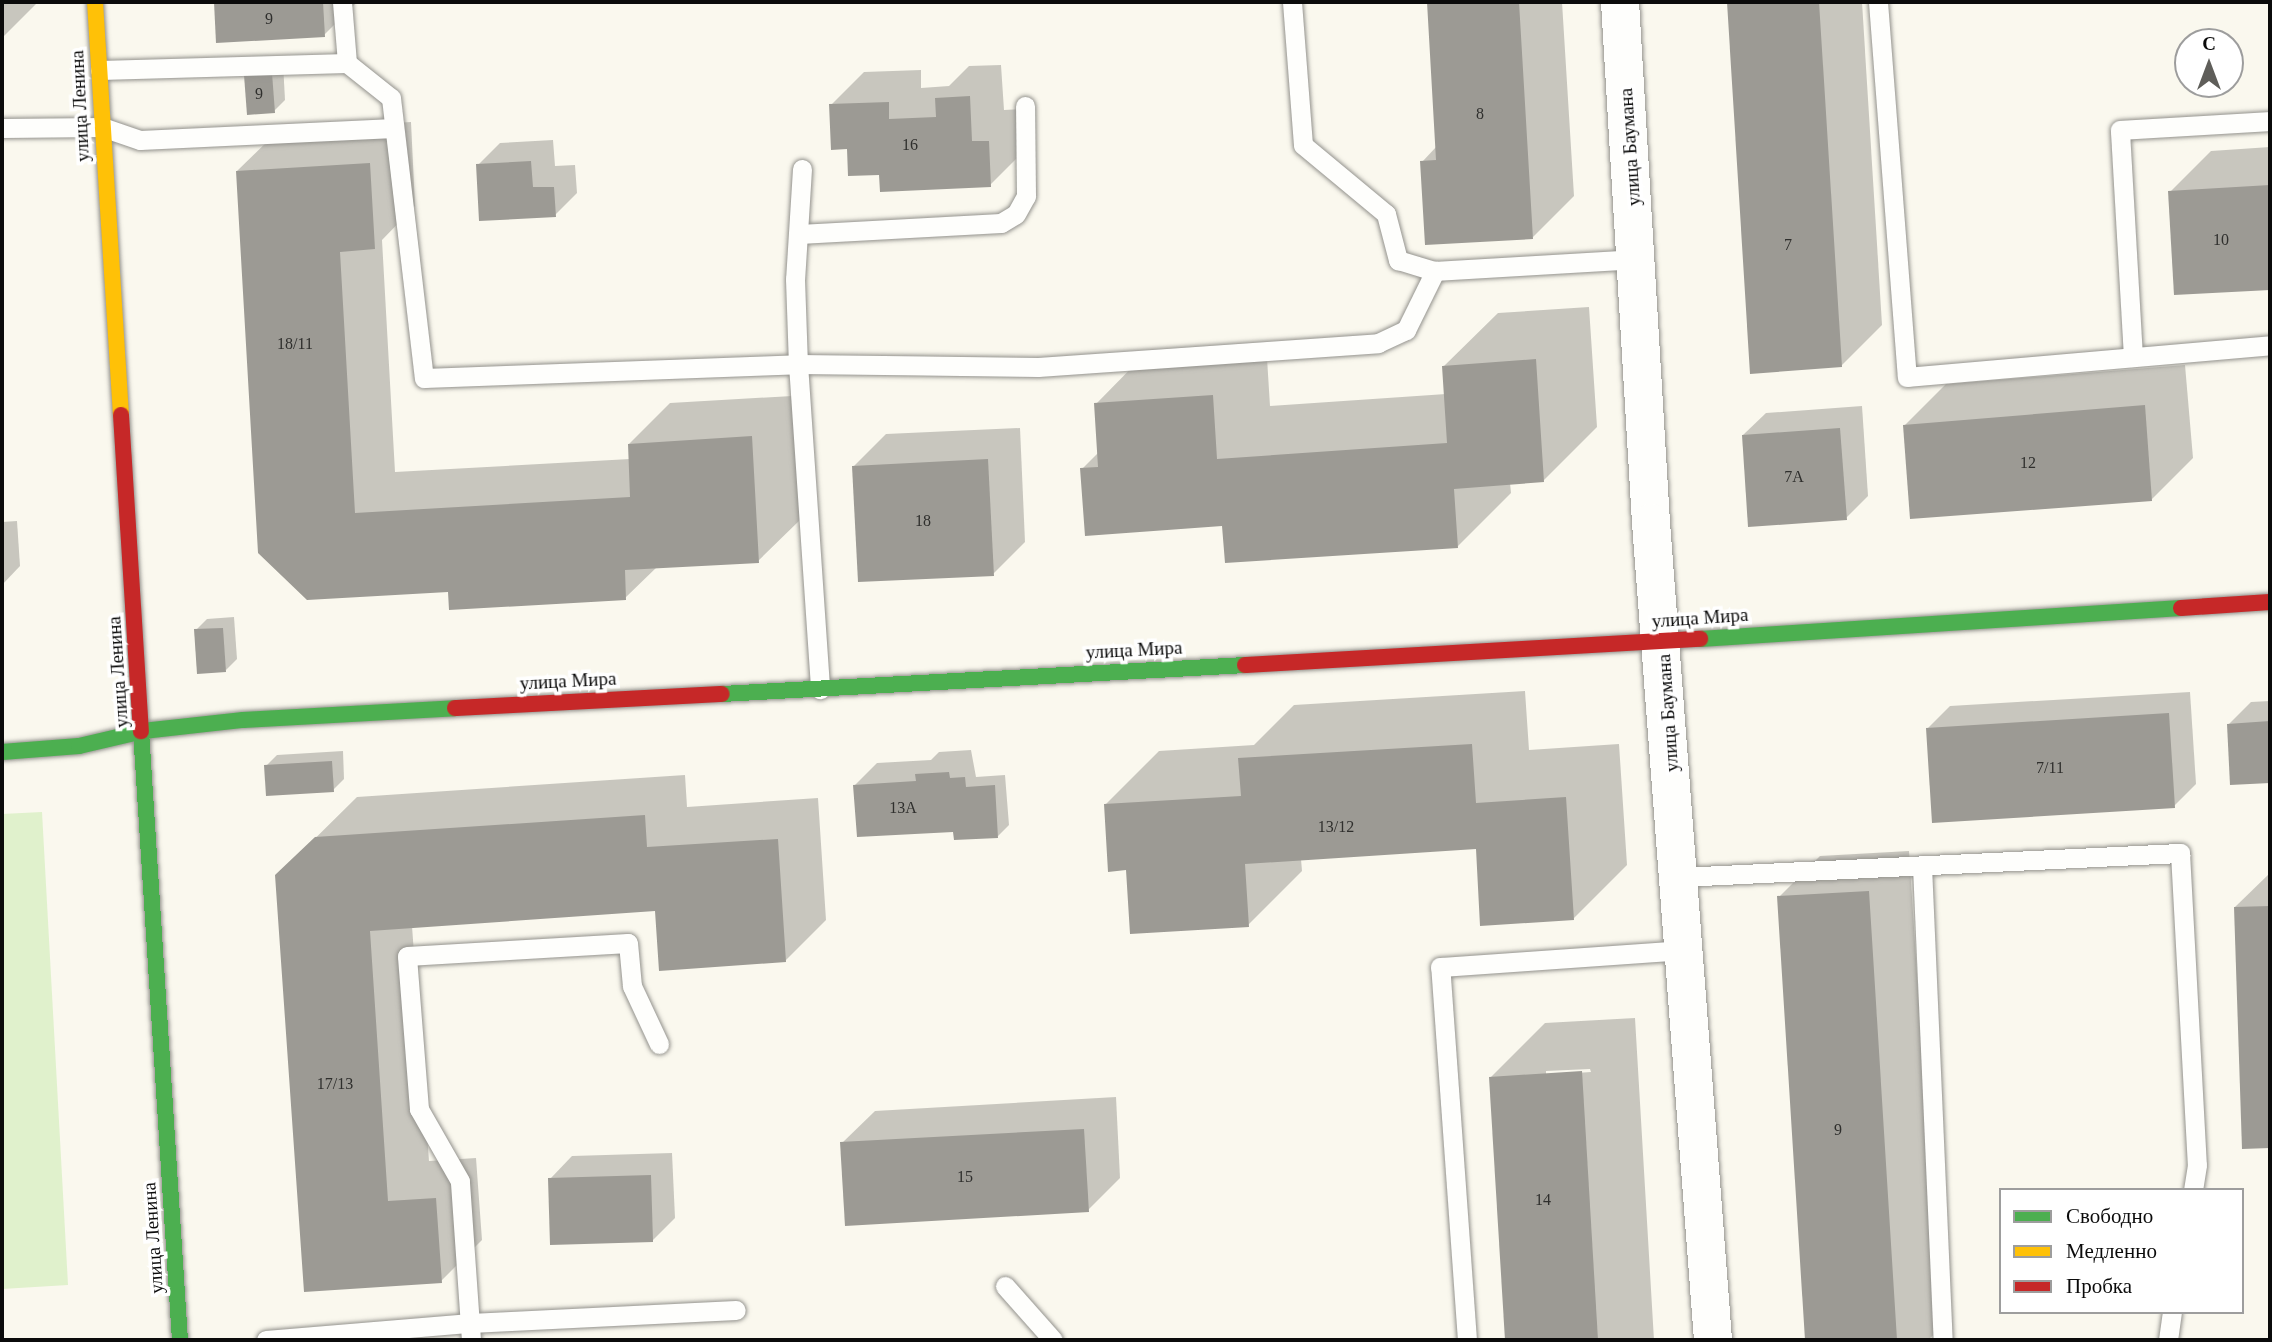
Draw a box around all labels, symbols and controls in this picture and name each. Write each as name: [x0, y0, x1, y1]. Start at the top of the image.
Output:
house number: 9: [265, 9, 273, 29]
north arrow: [2174, 28, 2244, 98]
text: С: [2202, 33, 2216, 54]
street label: улица Ленина: [66, 50, 94, 162]
house number: 9: [255, 84, 263, 104]
street label: улица Баумана: [1615, 87, 1645, 207]
house number: 8: [1476, 104, 1484, 124]
house number: 16: [902, 135, 918, 155]
house number: 10: [2213, 230, 2229, 250]
house number: 7: [1784, 235, 1792, 255]
house number: 18/11: [277, 334, 313, 354]
house number: 12: [2020, 453, 2036, 473]
house number: 7А: [1784, 467, 1804, 487]
house number: 18: [915, 511, 931, 531]
street label: улица Мира: [1651, 603, 1749, 633]
street label: улица Ленина: [103, 615, 133, 729]
street label: улица Мира: [1085, 636, 1183, 664]
street label: улица Баумана: [1653, 653, 1683, 773]
street label: улица Мира: [519, 667, 617, 695]
house number: 7/11: [2036, 758, 2064, 778]
house number: 13А: [889, 798, 917, 818]
house number: 13/12: [1318, 817, 1354, 837]
house number: 17/13: [317, 1074, 353, 1094]
house number: 9: [1834, 1120, 1842, 1140]
house number: 15: [957, 1167, 973, 1187]
street label: улица Ленина: [138, 1181, 168, 1295]
legend: [1999, 1188, 2244, 1314]
house number: 14: [1535, 1190, 1551, 1210]
text: Свободно: [2066, 1204, 2153, 1228]
text: Медленно: [2066, 1239, 2157, 1263]
text: Пробка: [2066, 1274, 2132, 1298]

